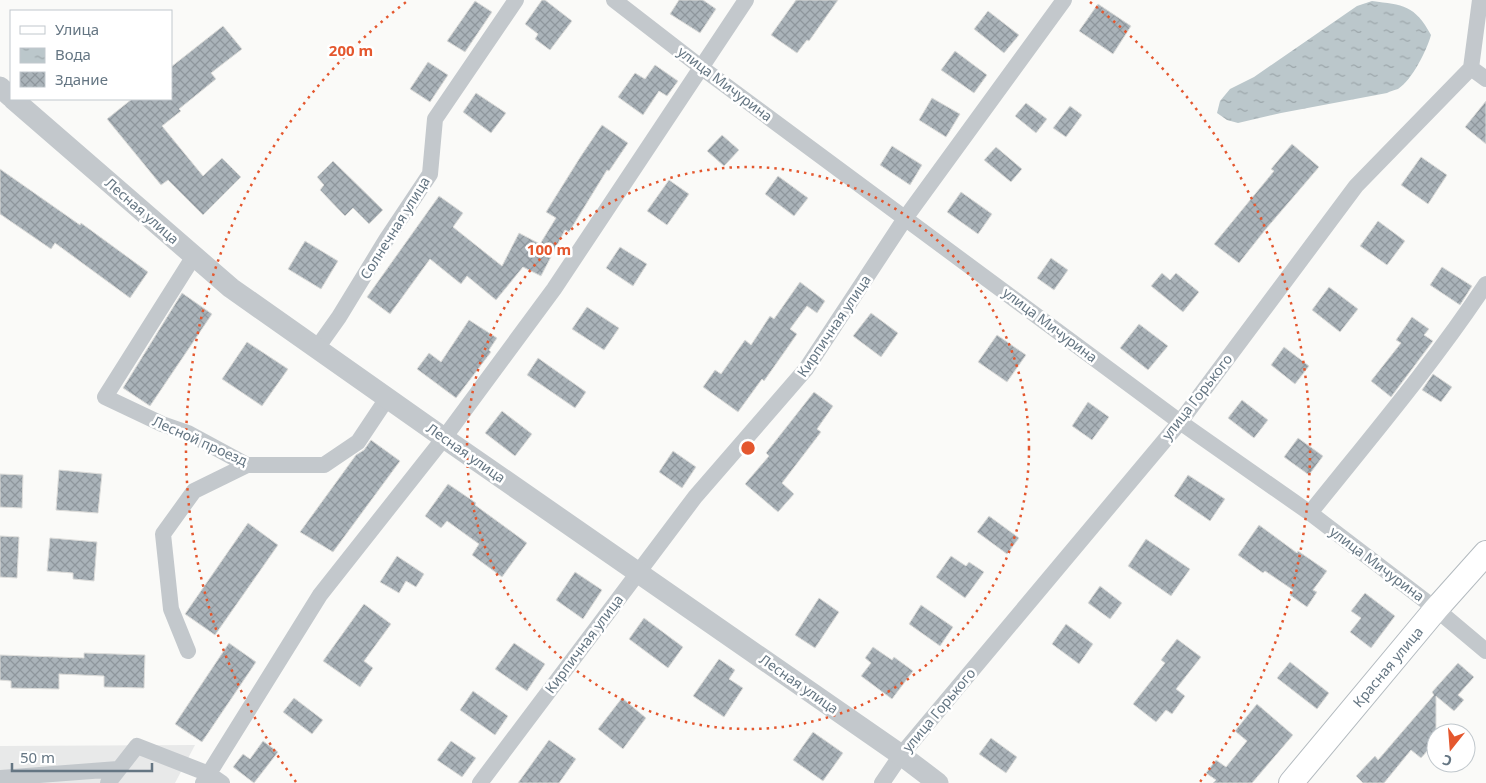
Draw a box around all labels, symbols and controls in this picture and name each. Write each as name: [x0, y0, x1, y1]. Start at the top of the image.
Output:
legend: [10, 10, 172, 100]
text: Улица: [55, 19, 99, 39]
text: 200 m: [329, 40, 373, 60]
street label: улица Мичурина: [674, 42, 776, 125]
text: Вода: [55, 44, 91, 64]
text: Здание: [55, 69, 108, 89]
street label: Лесная улица: [101, 173, 183, 248]
street label: Солнечная улица: [355, 173, 434, 283]
text: 100 m: [527, 239, 571, 259]
street label: Кирпичная улица: [792, 271, 875, 380]
street label: улица Мичурина: [999, 283, 1101, 366]
street label: улица Горького: [1157, 350, 1236, 444]
street label: Лесной проезд: [150, 411, 251, 470]
street label: Лесная улица: [423, 418, 509, 487]
centre of rings: [739, 439, 757, 457]
street label: улица Мичурина: [1326, 522, 1428, 605]
street label: Кирпичная улица: [540, 590, 627, 697]
street label: Красная улица: [1348, 622, 1427, 711]
street label: Лесная улица: [756, 649, 842, 718]
street label: улица Горького: [898, 664, 979, 756]
north arrow: [1426, 723, 1476, 773]
scale bar: [12, 740, 152, 772]
text: 50 m: [20, 747, 55, 767]
text: С: [1440, 751, 1454, 771]

